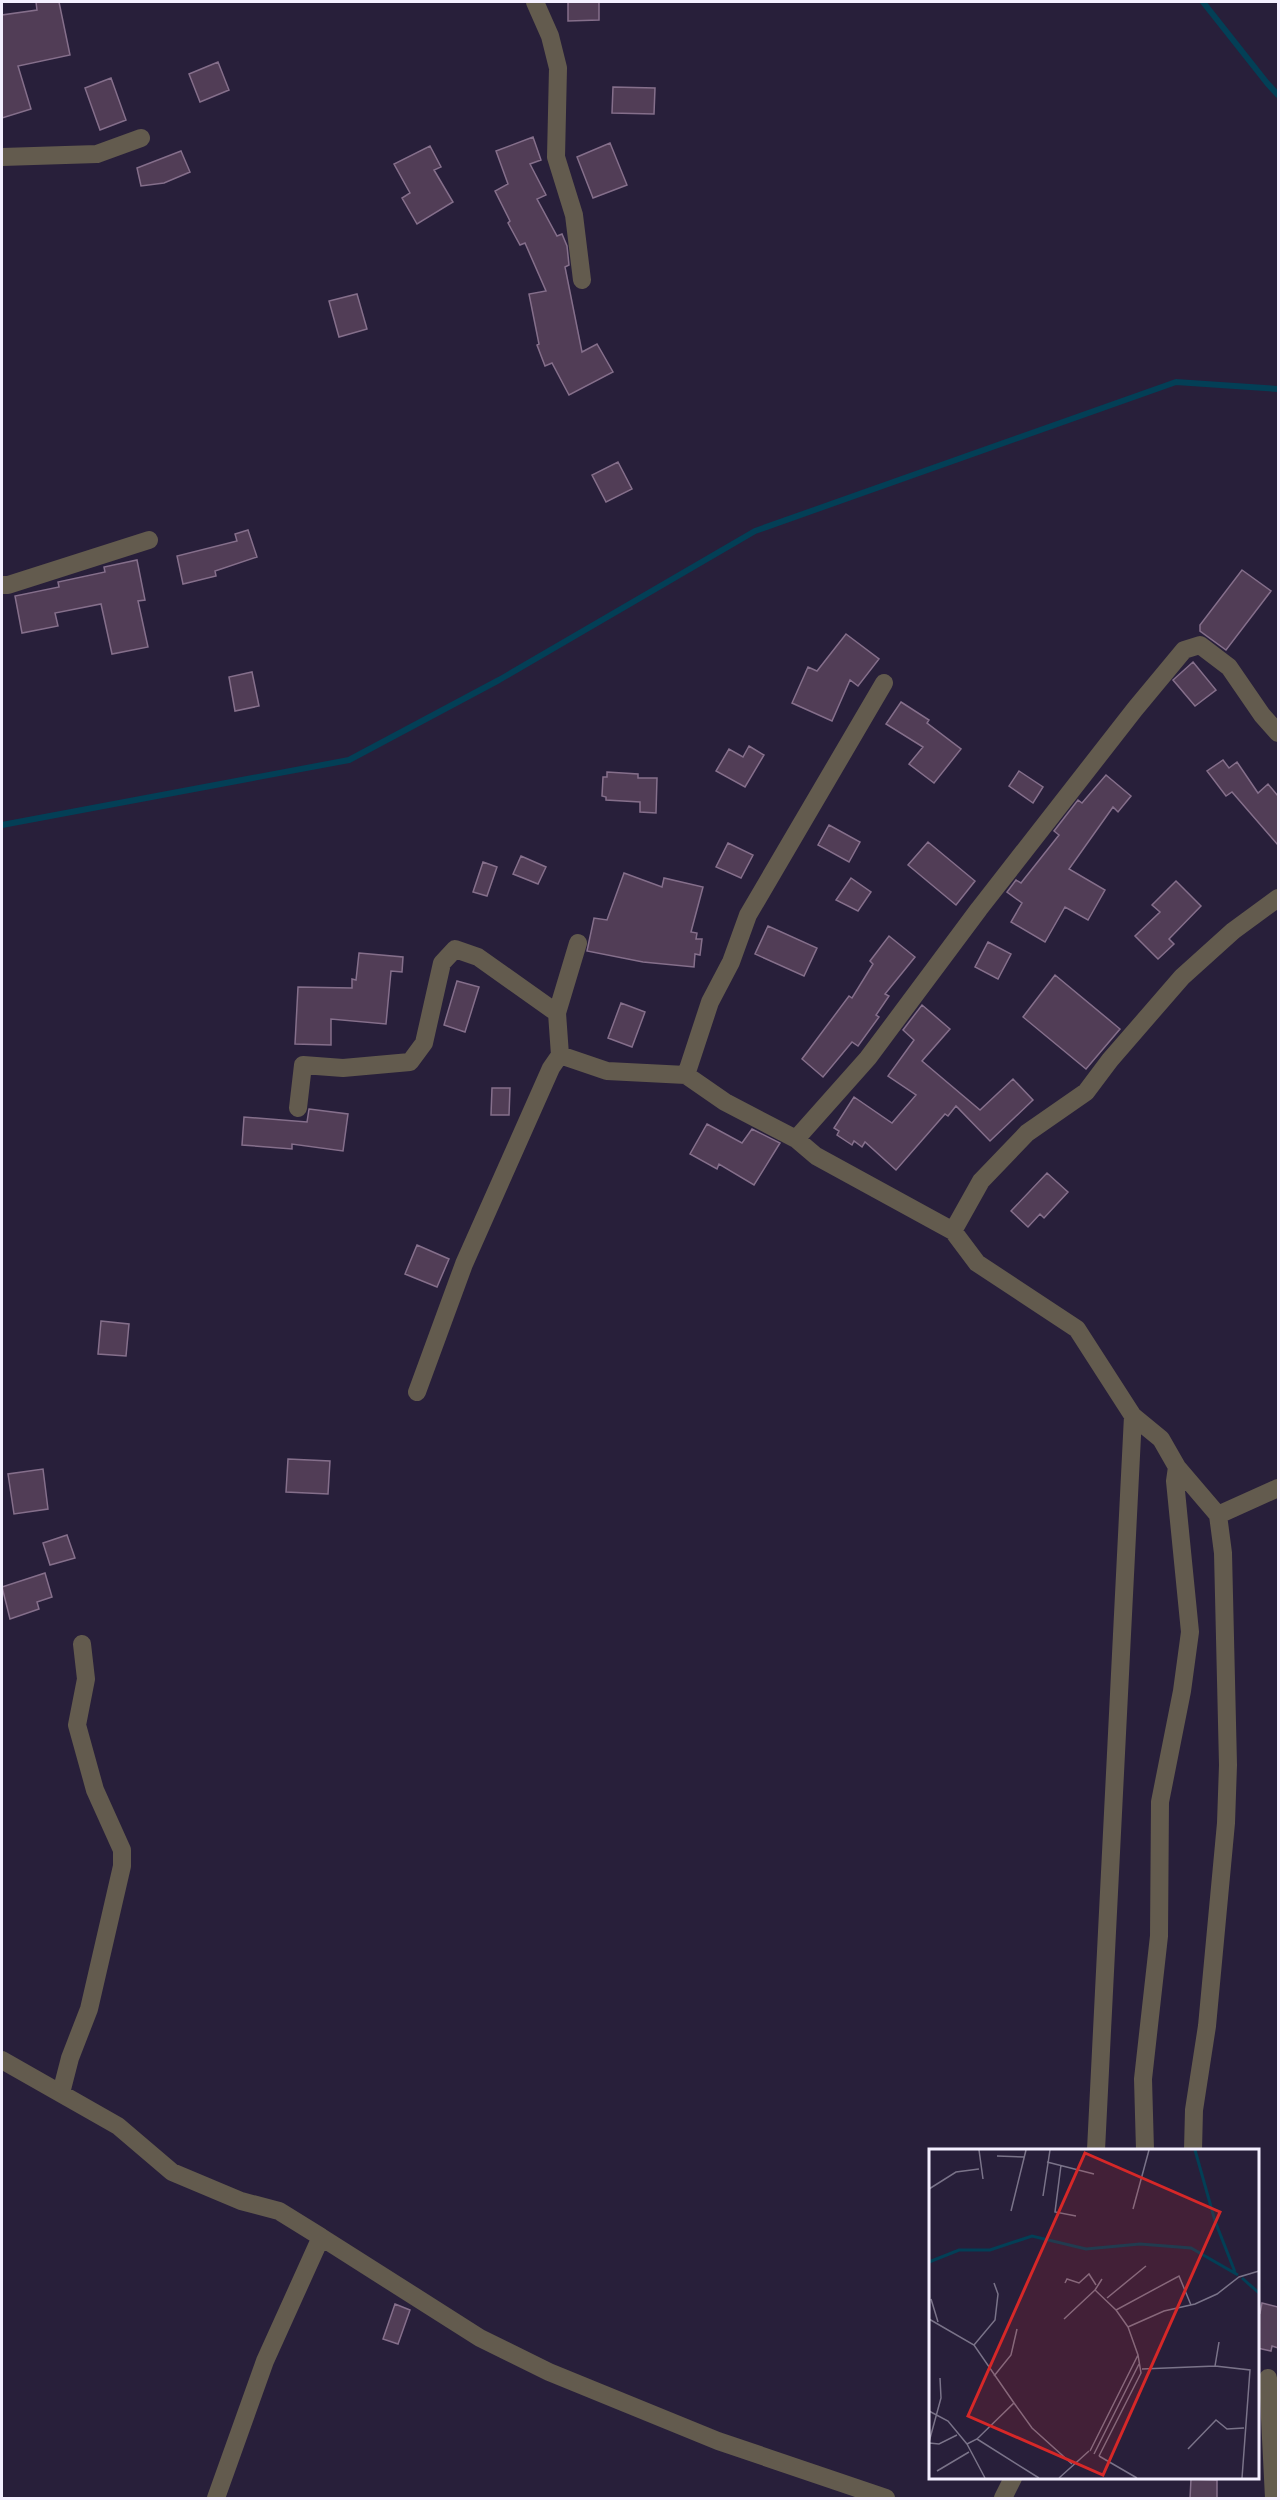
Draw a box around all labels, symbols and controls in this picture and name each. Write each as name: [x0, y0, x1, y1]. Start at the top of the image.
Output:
inset map: [929, 2149, 1259, 2479]

